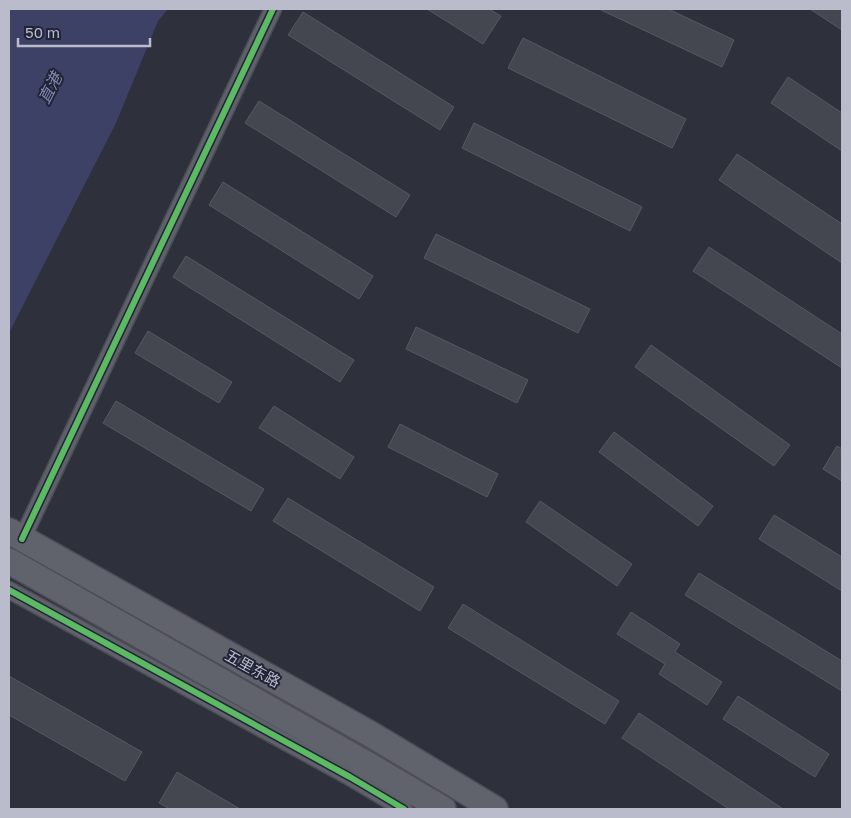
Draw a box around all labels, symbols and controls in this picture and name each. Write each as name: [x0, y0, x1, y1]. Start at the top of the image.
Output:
scale bar: [18, 15, 150, 47]
text: 50 m: [25, 23, 60, 41]
water label: 直港: [34, 67, 67, 107]
street label: 五里东路: [222, 646, 284, 690]

